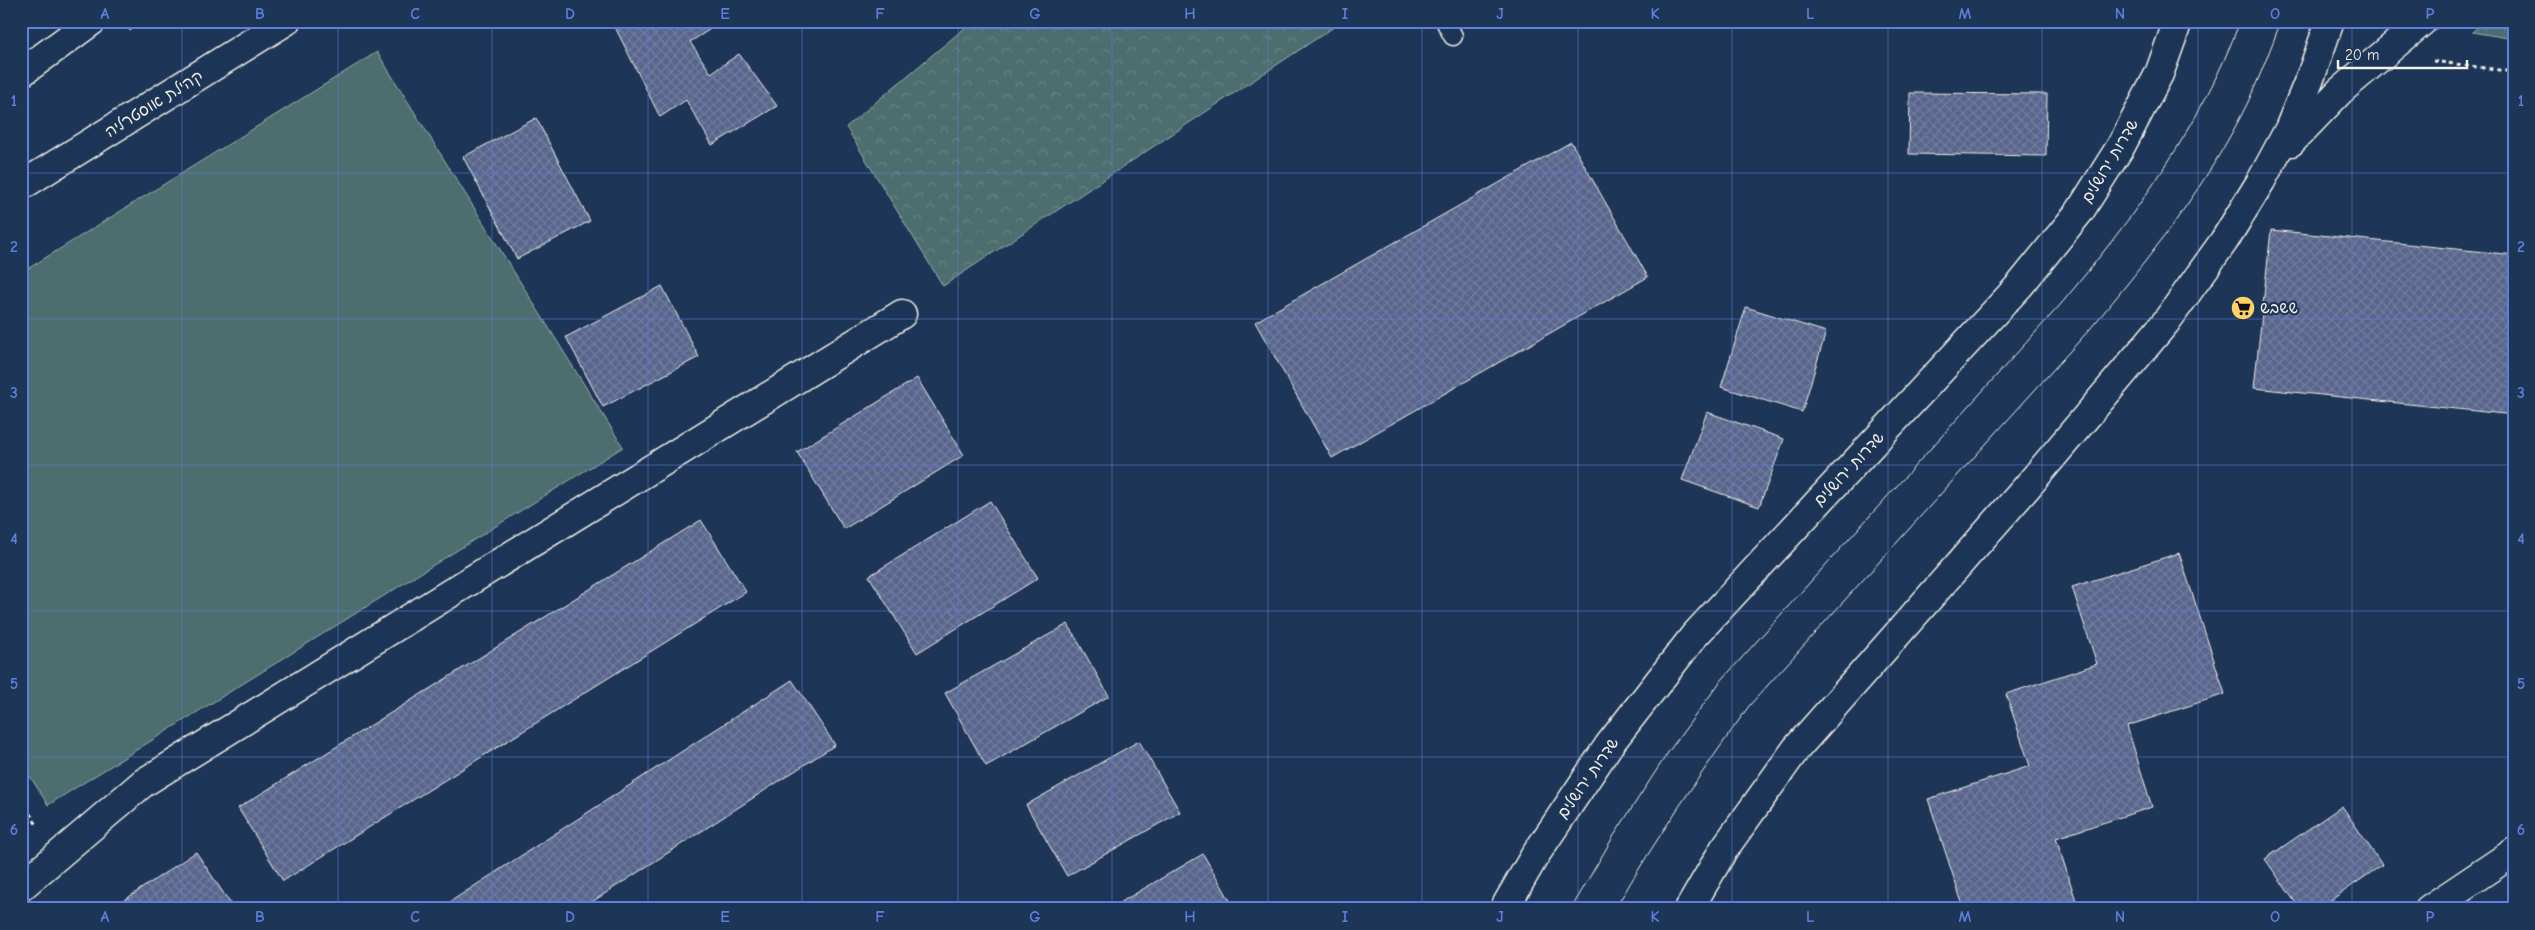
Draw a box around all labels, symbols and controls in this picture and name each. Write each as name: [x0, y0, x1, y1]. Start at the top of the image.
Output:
text: A: [101, 5, 110, 23]
text: B: [255, 5, 265, 23]
text: C: [410, 5, 420, 23]
text: D: [565, 5, 575, 23]
text: E: [720, 5, 730, 23]
text: F: [875, 5, 885, 23]
text: G: [1029, 5, 1041, 23]
text: H: [1184, 5, 1196, 23]
text: I: [1342, 5, 1348, 23]
text: J: [1496, 5, 1504, 23]
text: K: [1650, 5, 1660, 23]
text: L: [1806, 5, 1814, 23]
text: M: [1959, 5, 1972, 23]
text: N: [2115, 5, 2125, 23]
text: O: [2270, 5, 2280, 23]
text: P: [2426, 5, 2435, 23]
scale bar: [2338, 38, 2466, 70]
text: 20 m: [2345, 46, 2379, 64]
street label: קהילת אוסטרליה: [102, 67, 207, 142]
text: 1: [11, 92, 17, 110]
text: 1: [2518, 92, 2524, 110]
street label: שדרות ירושלים: [2078, 116, 2142, 206]
text: 2: [10, 238, 18, 256]
text: 2: [2517, 238, 2525, 256]
supermarket icon: ששבש: [2230, 295, 2256, 321]
place label: ששבש: [2260, 299, 2298, 317]
text: 3: [10, 384, 18, 402]
text: 3: [2517, 384, 2525, 402]
street label: שדרות ירושלים: [1810, 428, 1888, 510]
text: 4: [10, 530, 18, 548]
text: 4: [2517, 530, 2525, 548]
text: 5: [10, 675, 18, 693]
text: 5: [2517, 675, 2525, 693]
street label: שדרות ירושלים: [1553, 734, 1623, 822]
text: 6: [10, 821, 18, 839]
text: 6: [2517, 821, 2525, 839]
text: A: [101, 908, 110, 926]
text: B: [255, 908, 265, 926]
text: C: [410, 908, 420, 926]
text: D: [565, 908, 575, 926]
text: E: [720, 908, 730, 926]
text: F: [875, 908, 885, 926]
text: G: [1029, 908, 1041, 926]
text: H: [1184, 908, 1196, 926]
text: I: [1342, 908, 1348, 926]
text: J: [1496, 908, 1504, 926]
text: K: [1650, 908, 1660, 926]
text: L: [1806, 908, 1814, 926]
text: M: [1959, 908, 1972, 926]
text: N: [2115, 908, 2125, 926]
text: O: [2270, 908, 2280, 926]
text: P: [2426, 908, 2435, 926]

